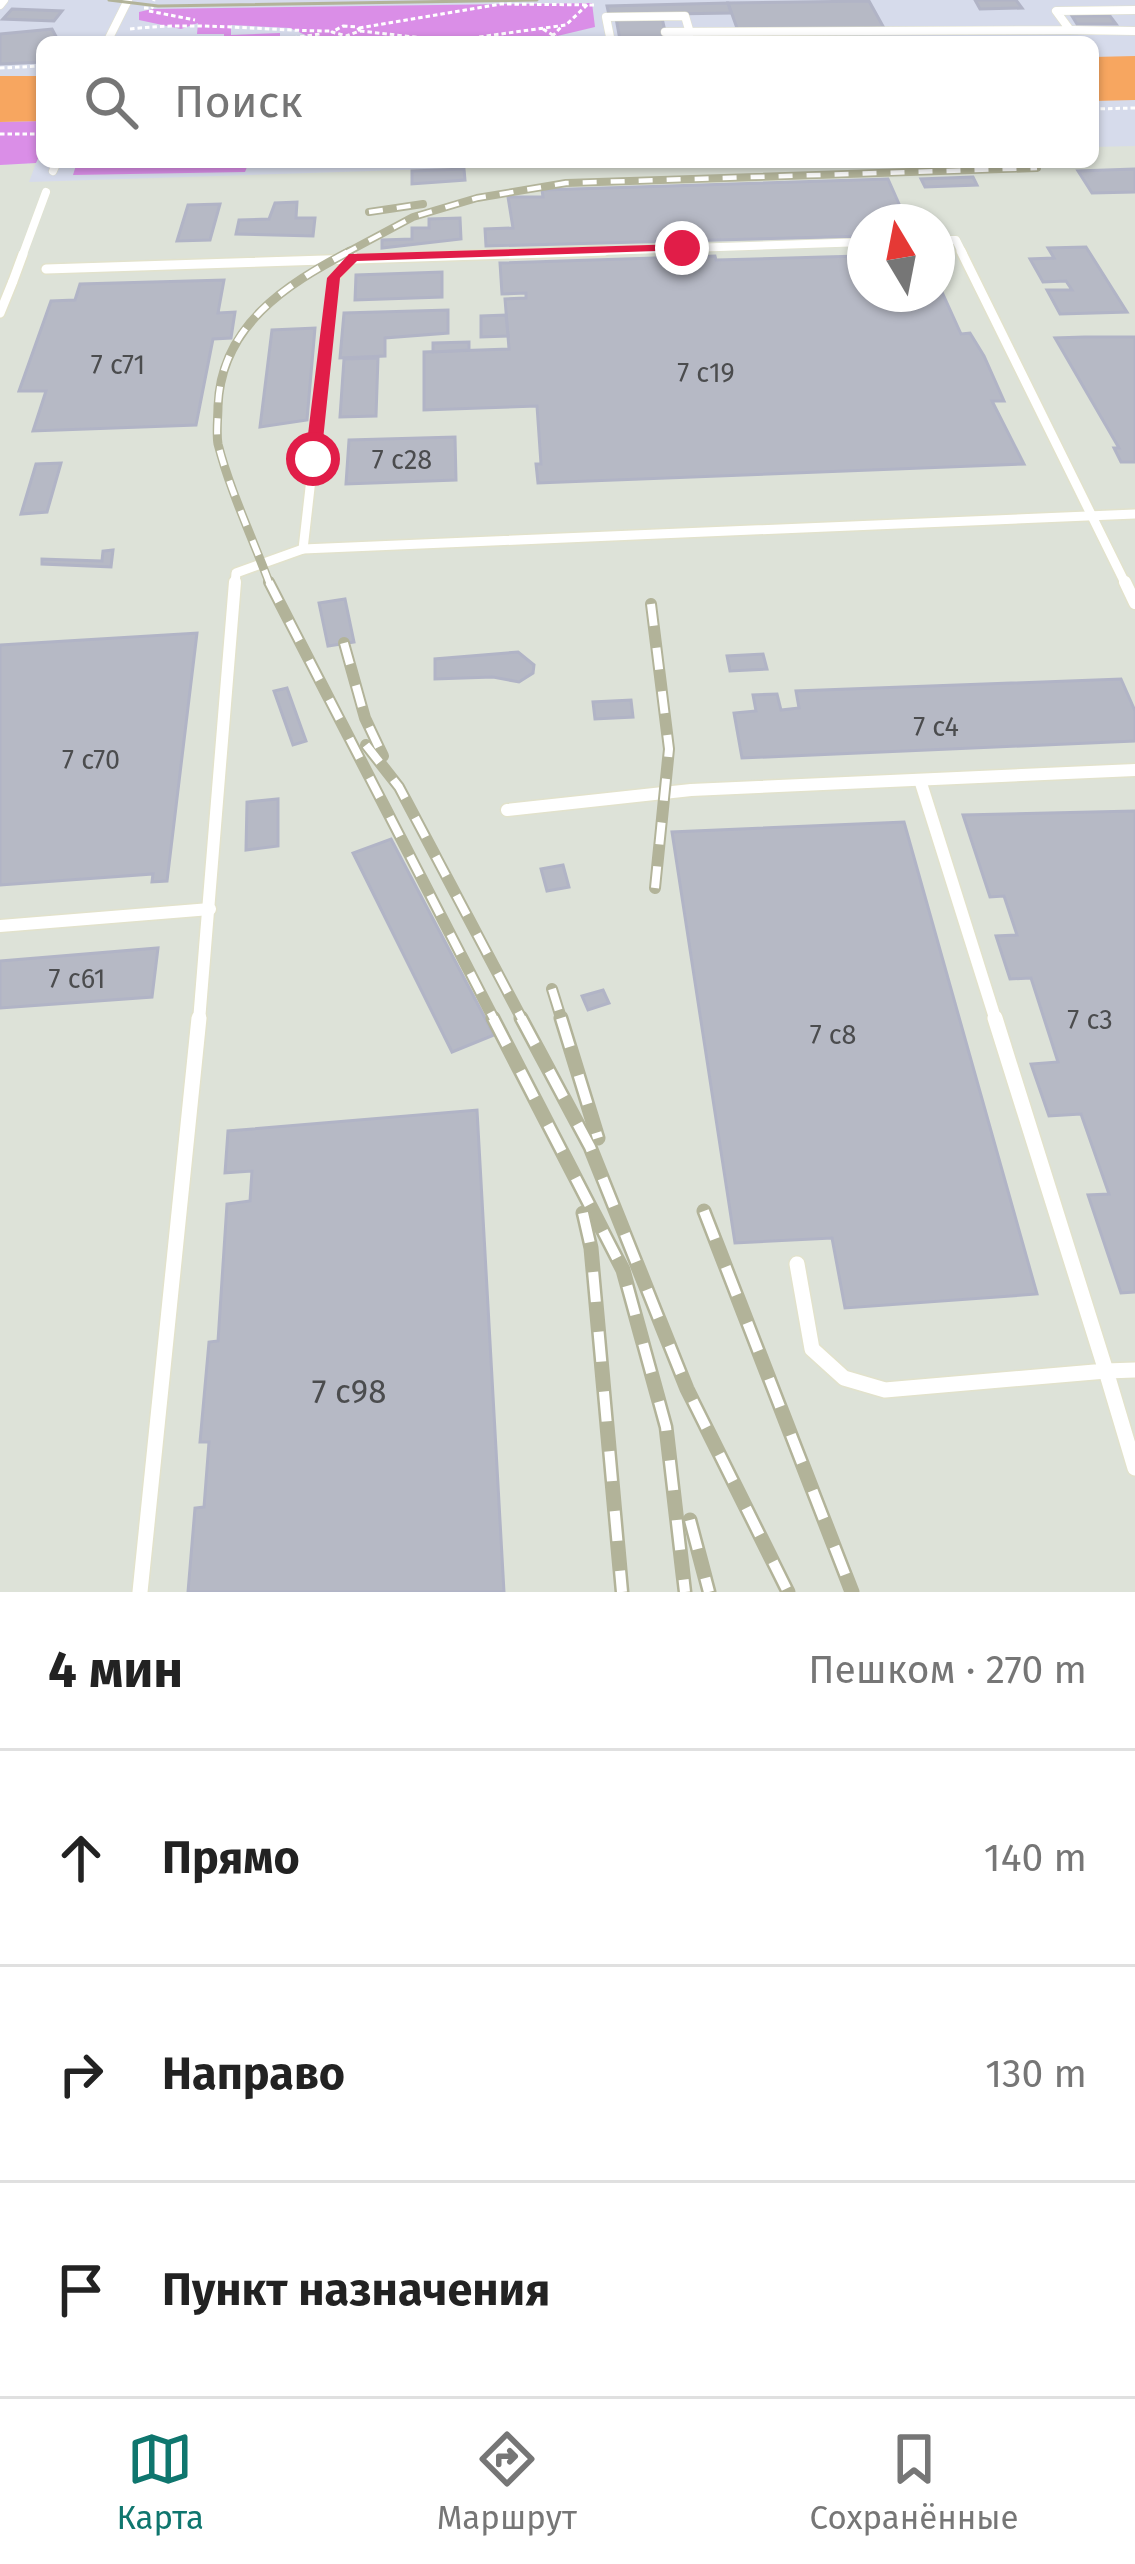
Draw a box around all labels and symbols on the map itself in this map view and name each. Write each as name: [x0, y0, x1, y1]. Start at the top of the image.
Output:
north arrow: [847, 204, 955, 312]
route end: [655, 221, 709, 275]
house number: 7 с71: [91, 349, 145, 381]
house number: 7 с19: [677, 357, 735, 389]
route start: [286, 432, 340, 486]
house number: 7 с28: [372, 444, 432, 476]
house number: 7 с4: [913, 711, 959, 743]
house number: 7 с70: [62, 744, 120, 776]
house number: 7 с61: [49, 963, 105, 995]
house number: 7 с3: [1067, 1004, 1113, 1036]
house number: 7 с8: [810, 1019, 856, 1051]
house number: 7 с98: [312, 1372, 386, 1412]

